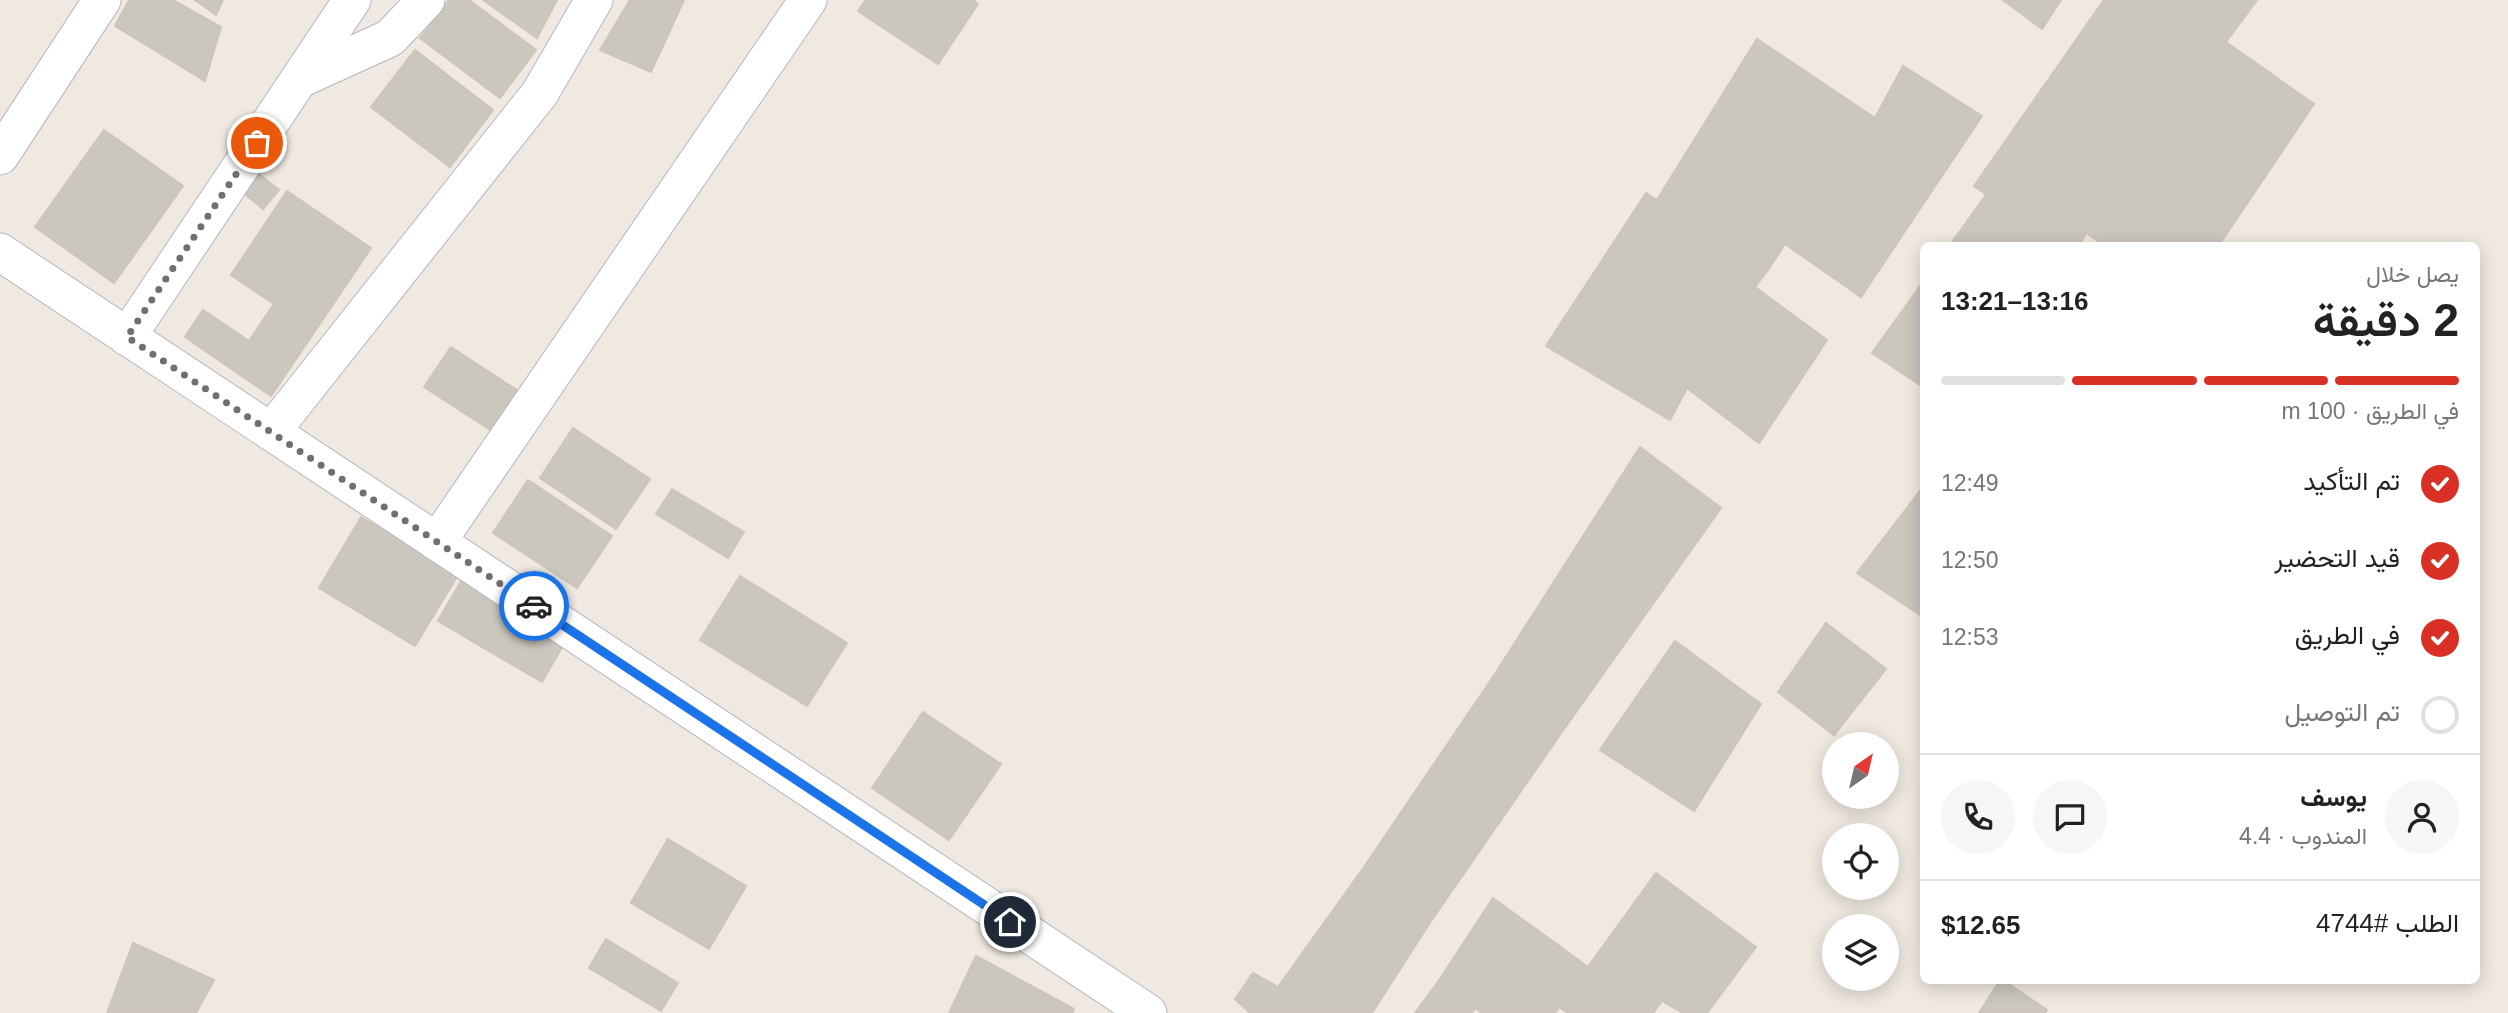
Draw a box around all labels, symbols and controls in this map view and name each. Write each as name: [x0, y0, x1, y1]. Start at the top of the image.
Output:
pin: [227, 113, 287, 173]
icon: bag: [238, 124, 276, 162]
text: يصل خلال: [2366, 261, 2459, 287]
text: 13:16–13:21: [1941, 286, 2088, 316]
text: 2 دقيقة: [2313, 294, 2459, 346]
text: في الطريق · 100 m: [2282, 398, 2459, 424]
icon: check: [2421, 465, 2459, 503]
text: تم التأكيد: [2303, 466, 2400, 496]
text: 12:49: [1941, 470, 1999, 496]
icon: check: [2421, 542, 2459, 580]
text: قيد التحضير: [2274, 543, 2400, 573]
text: 12:50: [1941, 547, 1999, 573]
courier: [499, 571, 569, 641]
icon: car: [515, 587, 553, 625]
icon: check: [2421, 619, 2459, 657]
text: في الطريق: [2295, 620, 2400, 650]
text: 12:53: [1941, 624, 1999, 650]
text: تم التوصيل: [2284, 697, 2400, 727]
north arrow: [1822, 732, 1899, 808]
map controls: [1822, 732, 1899, 991]
button: phone: [1941, 780, 2015, 854]
button: chat: [2033, 780, 2107, 854]
button: person: [2385, 780, 2459, 854]
text: يوسف: [2300, 782, 2367, 812]
button: locate: [1822, 823, 1899, 900]
text: المندوب · 4.4: [2239, 823, 2367, 849]
pin: [980, 892, 1040, 952]
icon: home: [991, 903, 1029, 941]
text: الطلب #4744: [2316, 908, 2459, 938]
text: $12.65: [1941, 910, 2021, 940]
button: layers: [1822, 914, 1899, 991]

